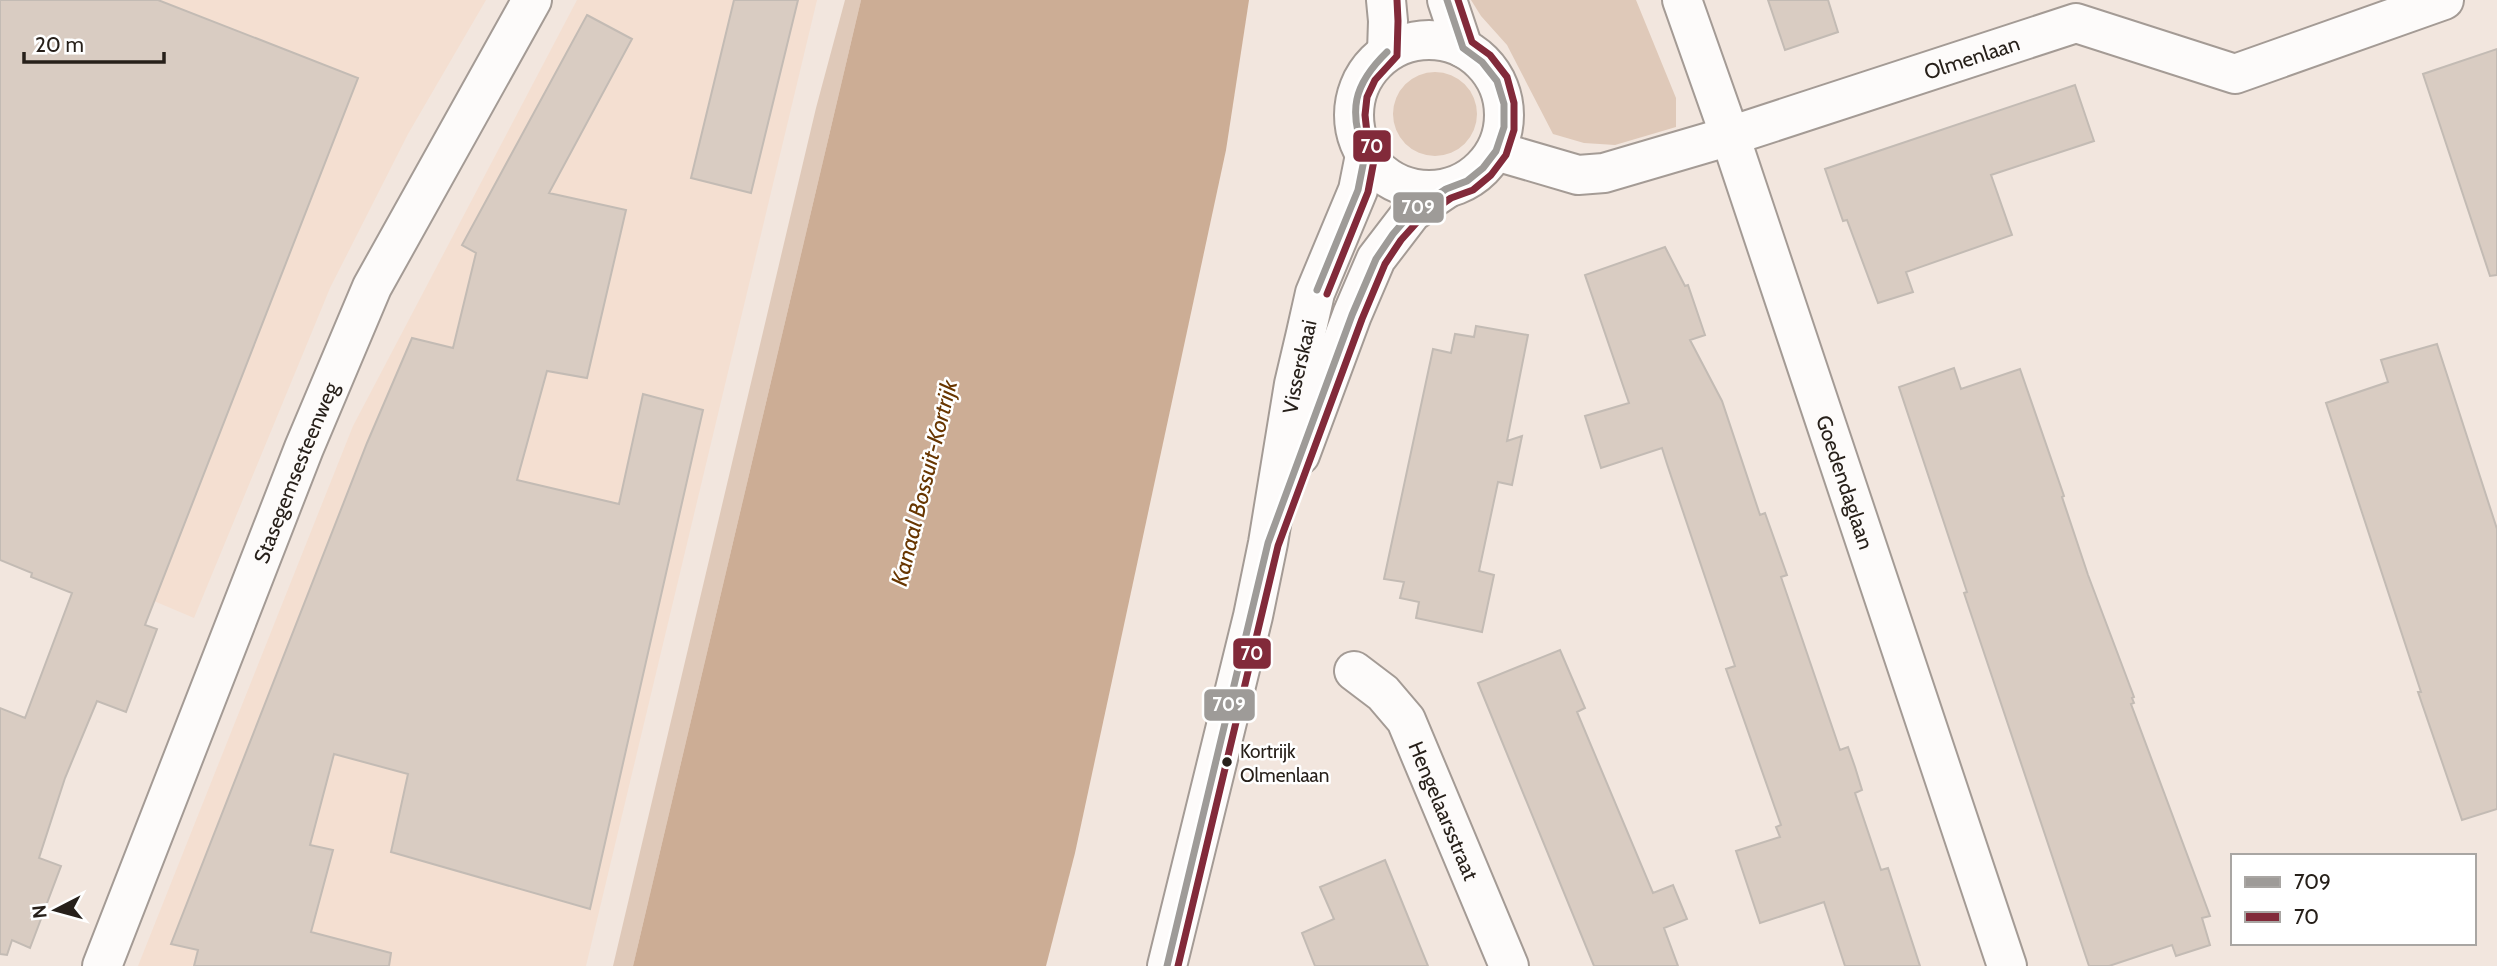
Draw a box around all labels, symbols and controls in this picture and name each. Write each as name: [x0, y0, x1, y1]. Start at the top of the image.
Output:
scale bar: [24, 21, 164, 65]
street label: Olmenlaan: [1921, 30, 2022, 84]
text: 20 m: [35, 32, 84, 57]
line badge: 70: [1352, 129, 1392, 163]
text: 70: [1361, 135, 1383, 158]
line badge: 709: [1392, 191, 1445, 224]
text: 709: [1401, 196, 1435, 219]
street label: Visserskaai: [1277, 317, 1321, 416]
water label: Kanaal Bossuit-Kortrijk: [885, 376, 963, 589]
street label: Stasegemsesteenweg: [248, 378, 343, 567]
street label: Goedendaglaan: [1812, 412, 1879, 552]
line badge: 70: [1232, 637, 1272, 670]
text: 70: [1241, 642, 1263, 665]
line badge: 709: [1203, 688, 1256, 722]
text: 709: [1212, 693, 1246, 716]
street label: Hengelaarsstraat: [1404, 737, 1484, 884]
place label: Kortrijk Olmenlaan: [1240, 740, 1329, 787]
marker: Kortrijk Olmenlaan: [1220, 755, 1234, 769]
legend: [2231, 854, 2476, 945]
text: 709: [2294, 869, 2331, 894]
north arrow: [21, 875, 91, 945]
text: N: [27, 904, 52, 920]
text: 70: [2294, 904, 2319, 929]

